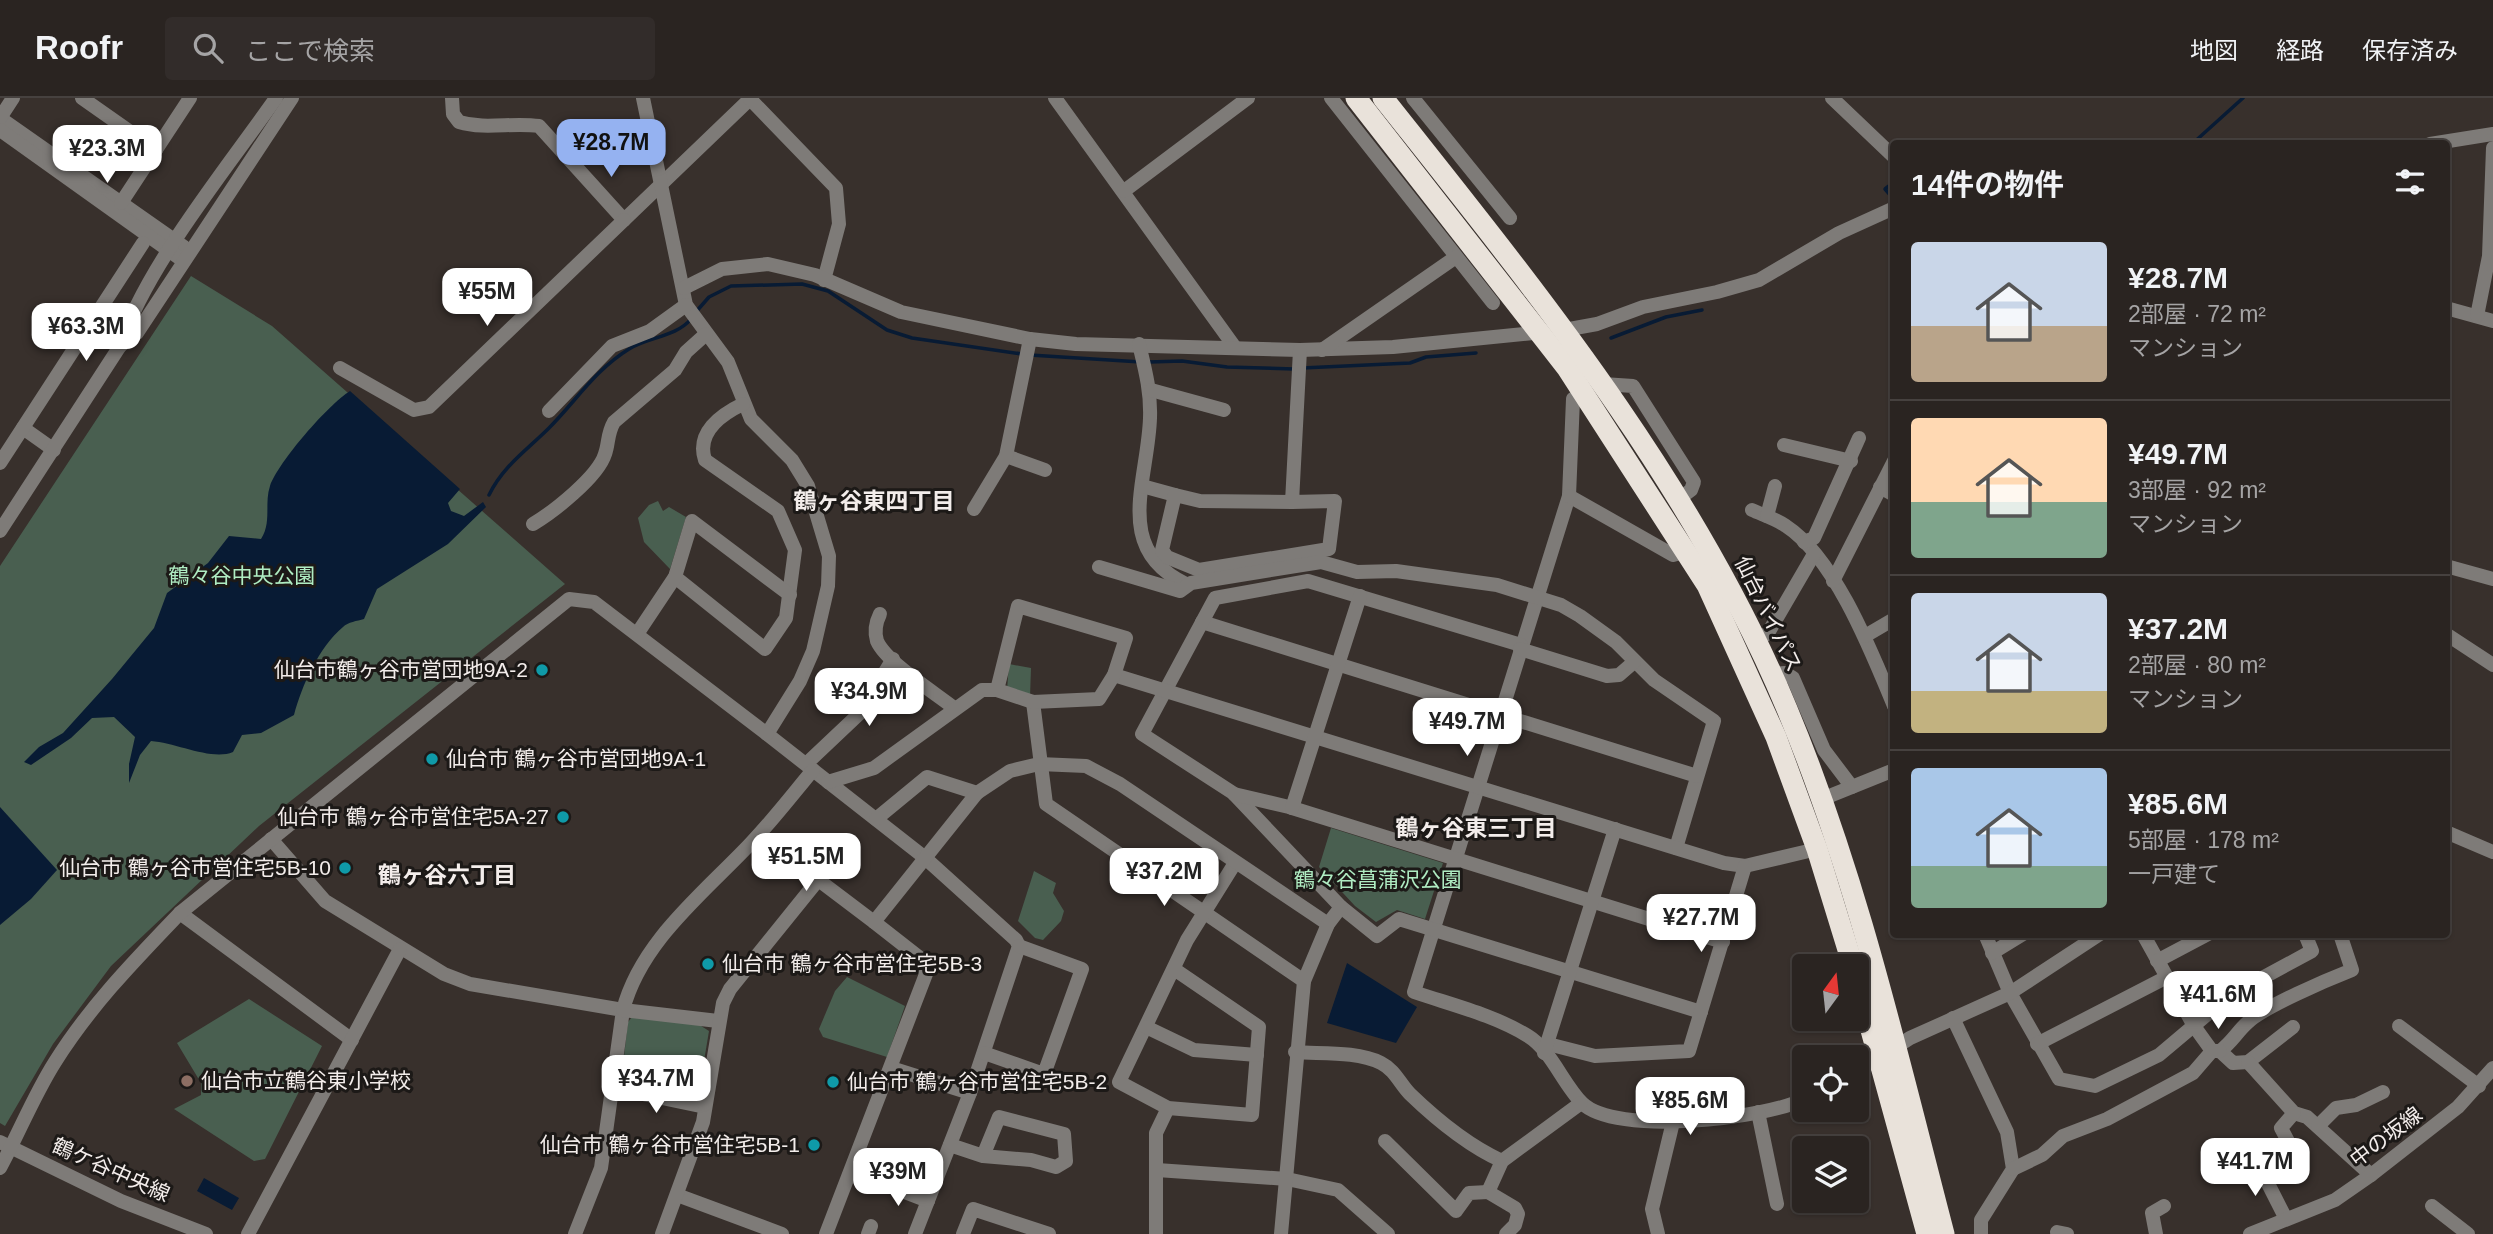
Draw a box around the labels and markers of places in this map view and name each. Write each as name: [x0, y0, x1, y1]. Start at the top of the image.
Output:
pin: ¥28.7M: [554, 120, 668, 179]
pin: ¥23.3M: [50, 126, 164, 185]
pin: ¥55M: [446, 268, 528, 328]
pin: ¥63.3M: [29, 303, 143, 363]
place label: 仙台市鶴ヶ谷市営団地9A-2: [274, 658, 528, 681]
marker: 仙台市鶴ヶ谷市営団地9A-2: [534, 662, 550, 678]
pin: ¥34.9M: [812, 668, 926, 728]
pin: ¥49.7M: [1410, 698, 1524, 758]
place label: 仙台市 鶴ヶ谷市営団地9A-1: [446, 747, 706, 770]
marker: 仙台市 鶴ヶ谷市営団地9A-1: [424, 751, 440, 767]
place label: 仙台市 鶴ヶ谷市営住宅5A-27: [277, 805, 549, 828]
marker: 仙台市 鶴ヶ谷市営住宅5A-27: [555, 809, 571, 825]
pin: ¥51.5M: [749, 834, 863, 893]
pin: ¥37.2M: [1107, 848, 1221, 908]
place label: 仙台市 鶴ヶ谷市営住宅5B-10: [59, 856, 331, 879]
marker: 仙台市 鶴ヶ谷市営住宅5B-10: [337, 860, 353, 876]
pin: ¥27.7M: [1644, 894, 1758, 954]
place label: 仙台市 鶴ヶ谷市営住宅5B-3: [722, 952, 982, 975]
marker: 仙台市 鶴ヶ谷市営住宅5B-3: [700, 956, 716, 972]
pin: ¥41.6M: [2161, 972, 2275, 1031]
pin: ¥34.7M: [599, 1056, 713, 1115]
place label: 仙台市立鶴谷東小学校: [201, 1069, 411, 1092]
place label: 仙台市 鶴ヶ谷市営住宅5B-2: [847, 1070, 1107, 1093]
marker: 仙台市立鶴谷東小学校: [179, 1073, 195, 1089]
marker: 仙台市 鶴ヶ谷市営住宅5B-2: [825, 1074, 841, 1090]
pin: ¥85.6M: [1633, 1077, 1747, 1137]
place label: 仙台市 鶴ヶ谷市営住宅5B-1: [540, 1133, 800, 1156]
marker: 仙台市 鶴ヶ谷市営住宅5B-1: [806, 1137, 822, 1153]
pin: ¥41.7M: [2198, 1138, 2312, 1198]
pin: ¥39M: [857, 1148, 939, 1208]

